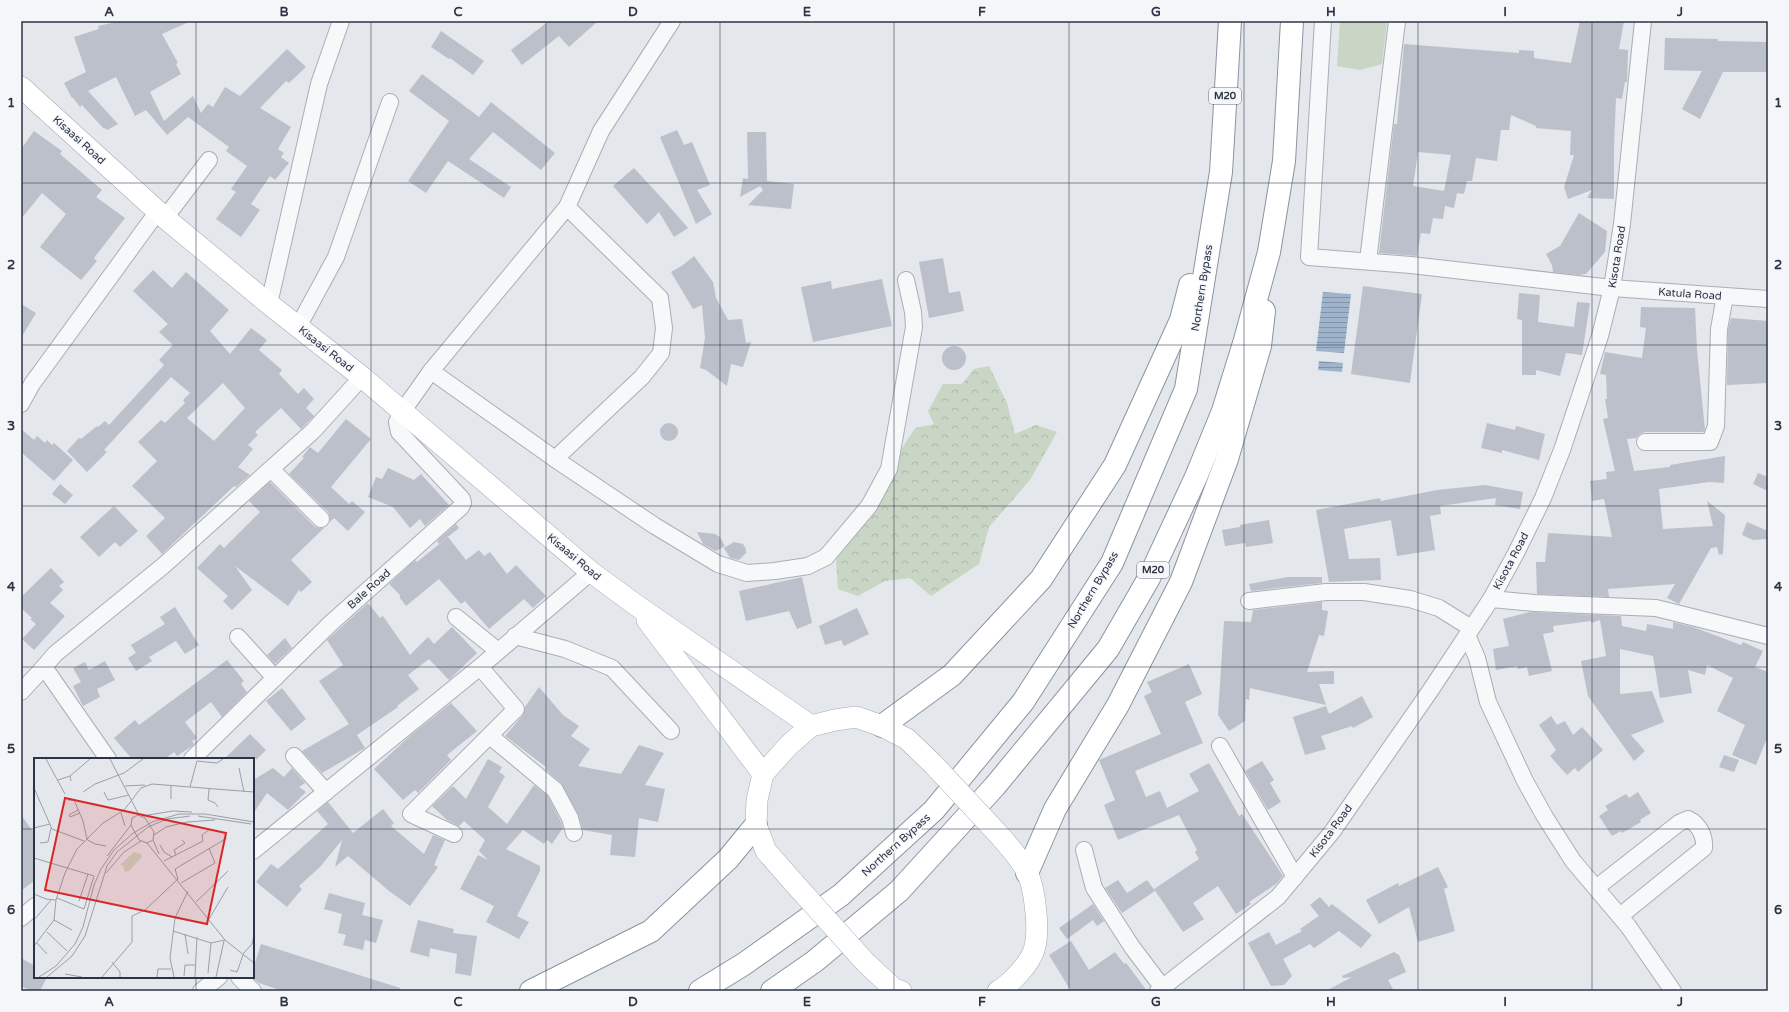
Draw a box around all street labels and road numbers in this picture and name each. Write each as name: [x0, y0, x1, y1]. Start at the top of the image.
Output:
road number: M20: [1209, 88, 1241, 104]
street label: Kisaasi Road: [50, 113, 108, 167]
street label: Kisota Road: [1606, 225, 1628, 289]
street label: Northern Bypass: [1189, 244, 1215, 332]
street label: Katula Road: [1658, 285, 1722, 303]
street label: Kisaasi Road: [296, 323, 356, 375]
street label: Kisota Road: [1490, 530, 1532, 592]
street label: Kisaasi Road: [544, 531, 604, 583]
street label: Northern Bypass: [1065, 549, 1121, 631]
road number: M20: [1137, 562, 1169, 578]
street label: Bale Road: [345, 566, 393, 612]
street label: Kisota Road: [1307, 802, 1355, 860]
street label: Northern Bypass: [859, 811, 933, 879]

